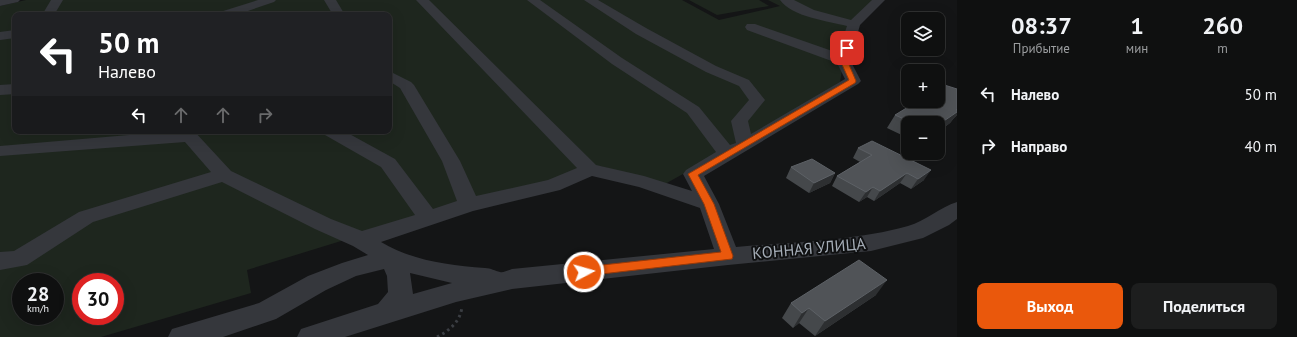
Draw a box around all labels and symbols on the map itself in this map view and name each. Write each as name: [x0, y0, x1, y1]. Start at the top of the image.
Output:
pin: [830, 31, 864, 65]
street label: КОННАЯ УЛИЦА: [751, 233, 867, 263]
position arrow: [563, 251, 605, 293]
speed limit sign: 30: [72, 273, 124, 325]

